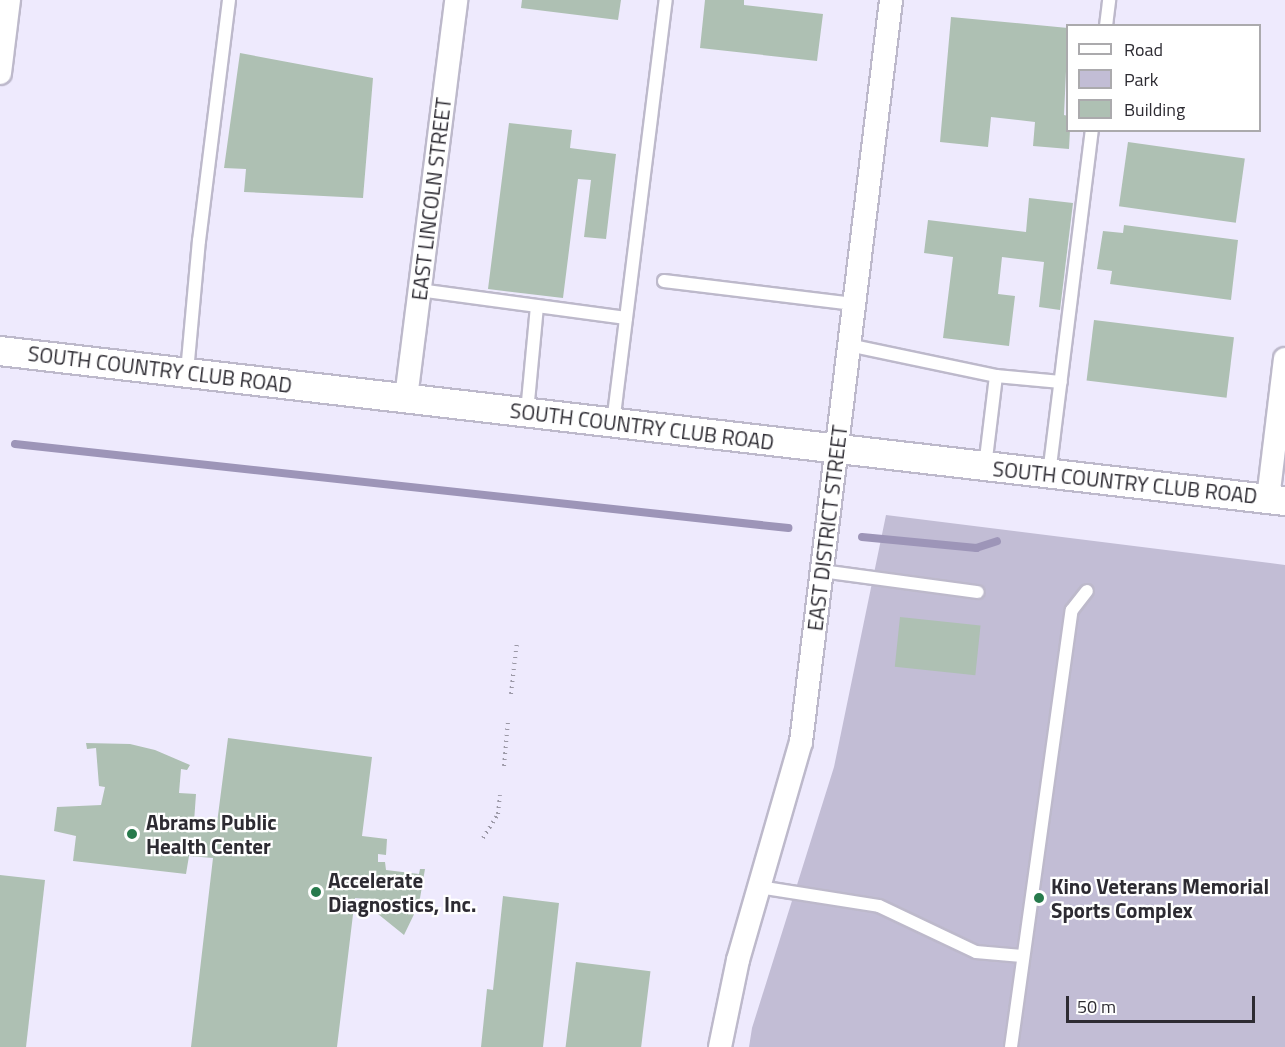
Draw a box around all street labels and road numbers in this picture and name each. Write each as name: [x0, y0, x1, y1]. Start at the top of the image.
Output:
street label: EAST LINCOLN STREET: [406, 96, 456, 302]
street label: SOUTH COUNTRY CLUB ROAD: [27, 340, 293, 398]
street label: SOUTH COUNTRY CLUB ROAD: [509, 397, 775, 455]
street label: EAST DISTRICT STREET: [802, 424, 852, 632]
street label: SOUTH COUNTRY CLUB ROAD: [992, 456, 1258, 508]

